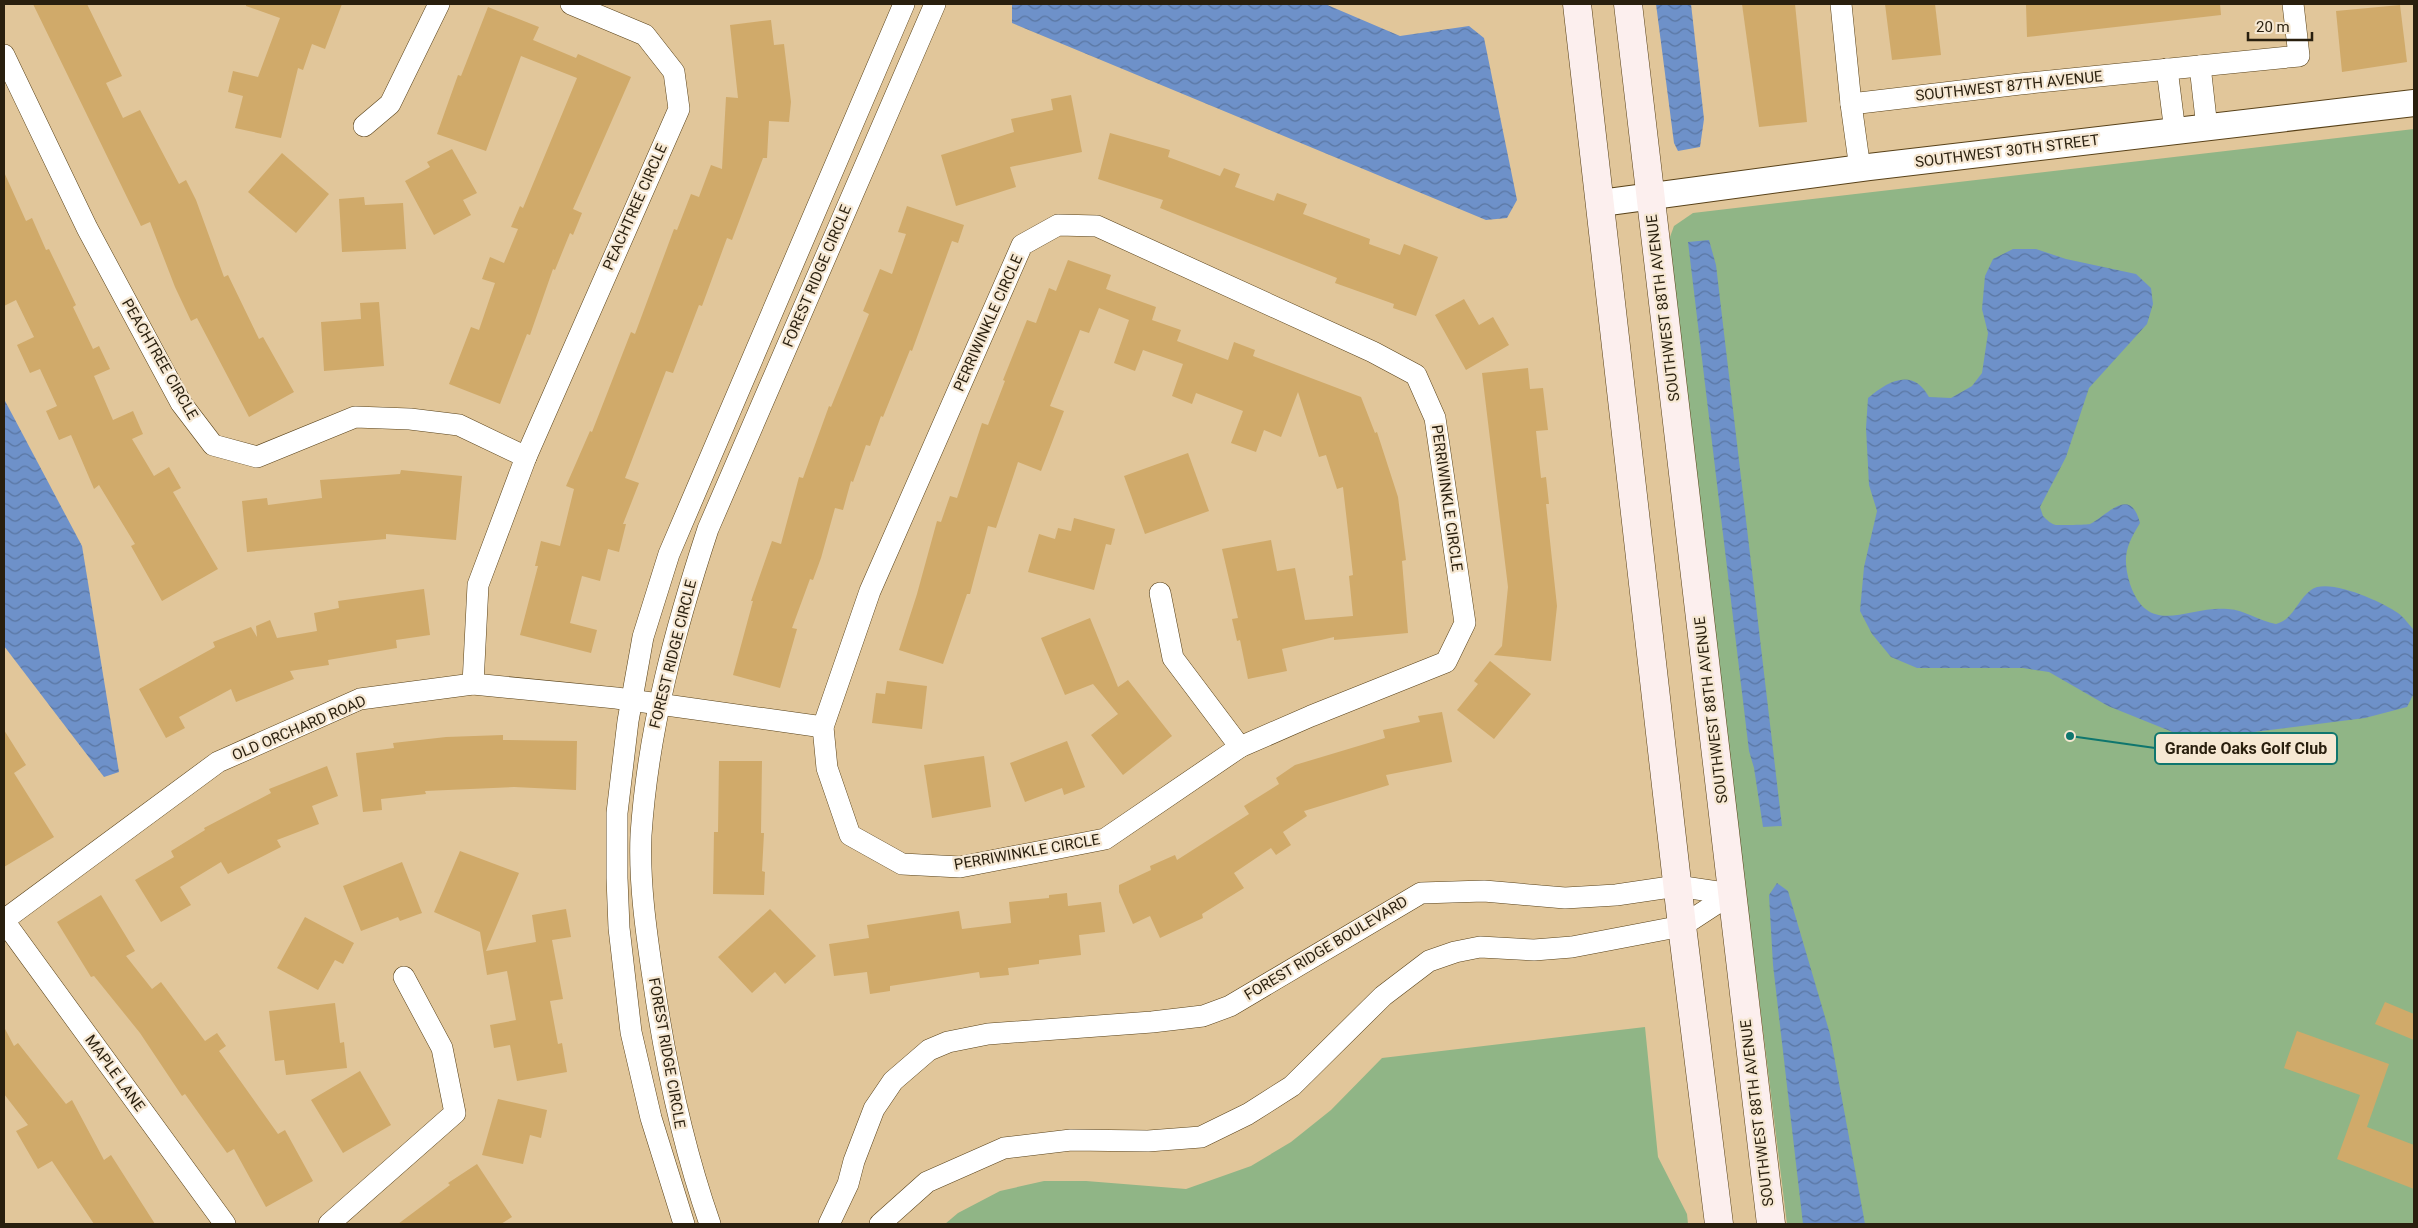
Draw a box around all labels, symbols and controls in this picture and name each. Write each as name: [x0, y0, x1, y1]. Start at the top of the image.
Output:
scale bar: [2248, 10, 2312, 42]
text: 20 m: [2256, 18, 2290, 36]
street label: SOUTHWEST 87TH AVENUE: [1915, 67, 2104, 105]
street label: SOUTHWEST 30TH STREET: [1914, 131, 2100, 171]
street label: PEACHTREE CIRCLE: [599, 141, 671, 273]
street label: FOREST RIDGE CIRCLE: [779, 202, 855, 350]
street label: SOUTHWEST 88TH AVENUE: [1643, 213, 1683, 402]
street label: PERRIWINKLE CIRCLE: [950, 251, 1026, 394]
street label: PEACHTREE CIRCLE: [118, 295, 202, 423]
street label: PERRIWINKLE CIRCLE: [1428, 424, 1466, 573]
street label: FOREST RIDGE CIRCLE: [646, 577, 700, 730]
street label: SOUTHWEST 88TH AVENUE: [1691, 615, 1731, 804]
street label: OLD ORCHARD ROAD: [229, 692, 369, 764]
callout: Grande Oaks Golf Club: [2155, 733, 2337, 764]
text: Grande Oaks Golf Club: [2165, 739, 2327, 758]
street label: PERRIWINKLE CIRCLE: [953, 830, 1102, 874]
street label: FOREST RIDGE BOULEVARD: [1241, 892, 1411, 1004]
street label: FOREST RIDGE CIRCLE: [645, 976, 689, 1130]
street label: SOUTHWEST 88TH AVENUE: [1737, 1018, 1777, 1207]
street label: MAPLE LANE: [81, 1031, 149, 1115]

